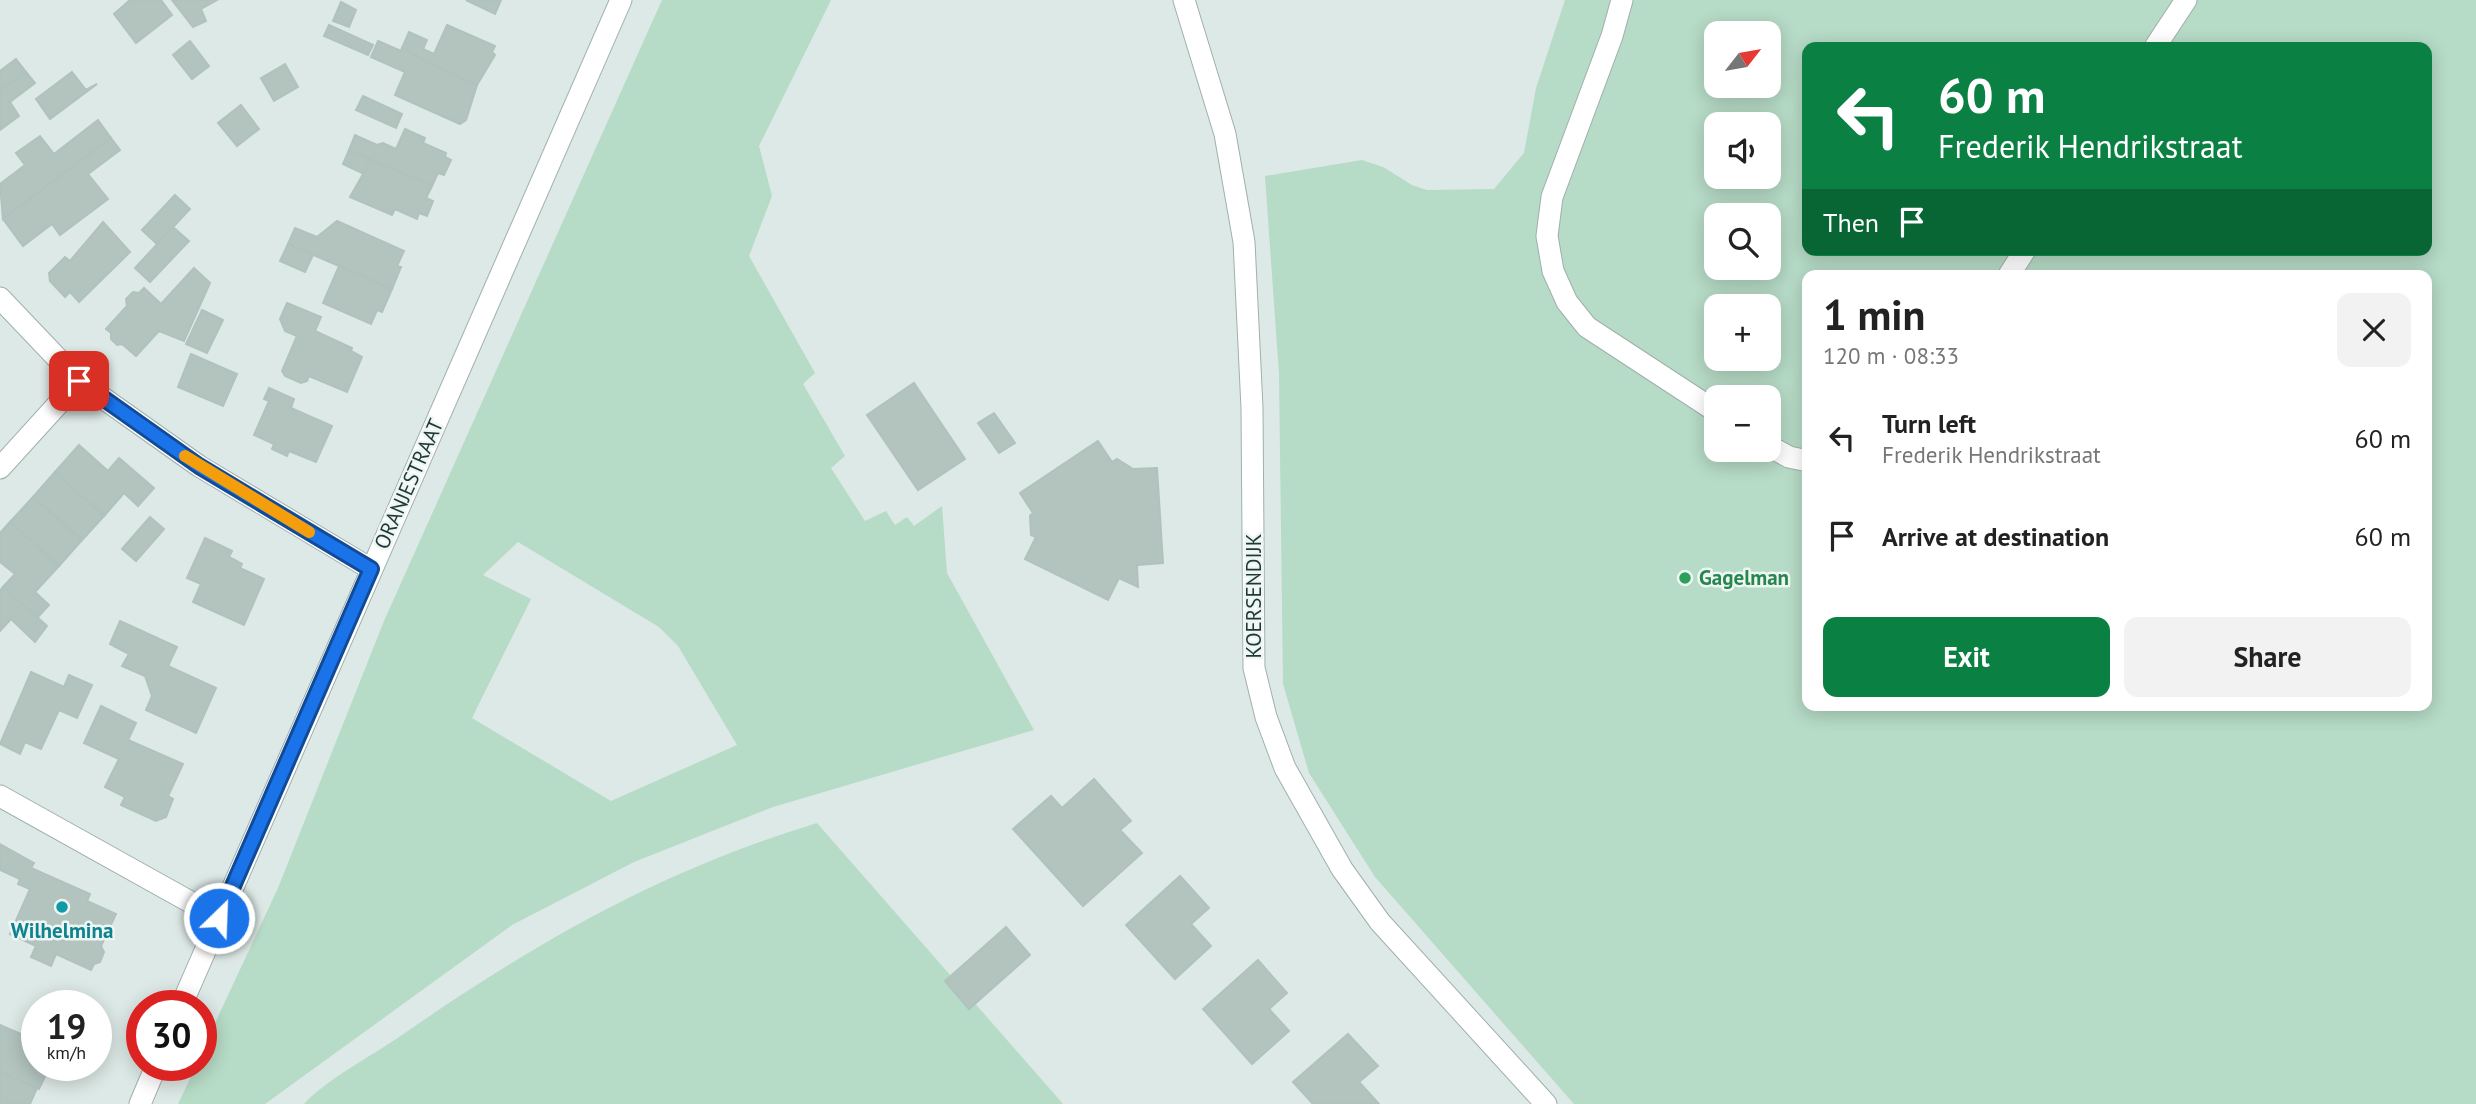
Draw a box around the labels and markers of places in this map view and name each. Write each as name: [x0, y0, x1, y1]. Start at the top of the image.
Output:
pin: [49, 351, 109, 411]
place label: Gagelman: [1699, 564, 1789, 591]
marker: Gagelman: [1677, 570, 1693, 586]
marker: Wilhelmina: [54, 899, 70, 915]
place label: Wilhelmina: [11, 917, 113, 944]

